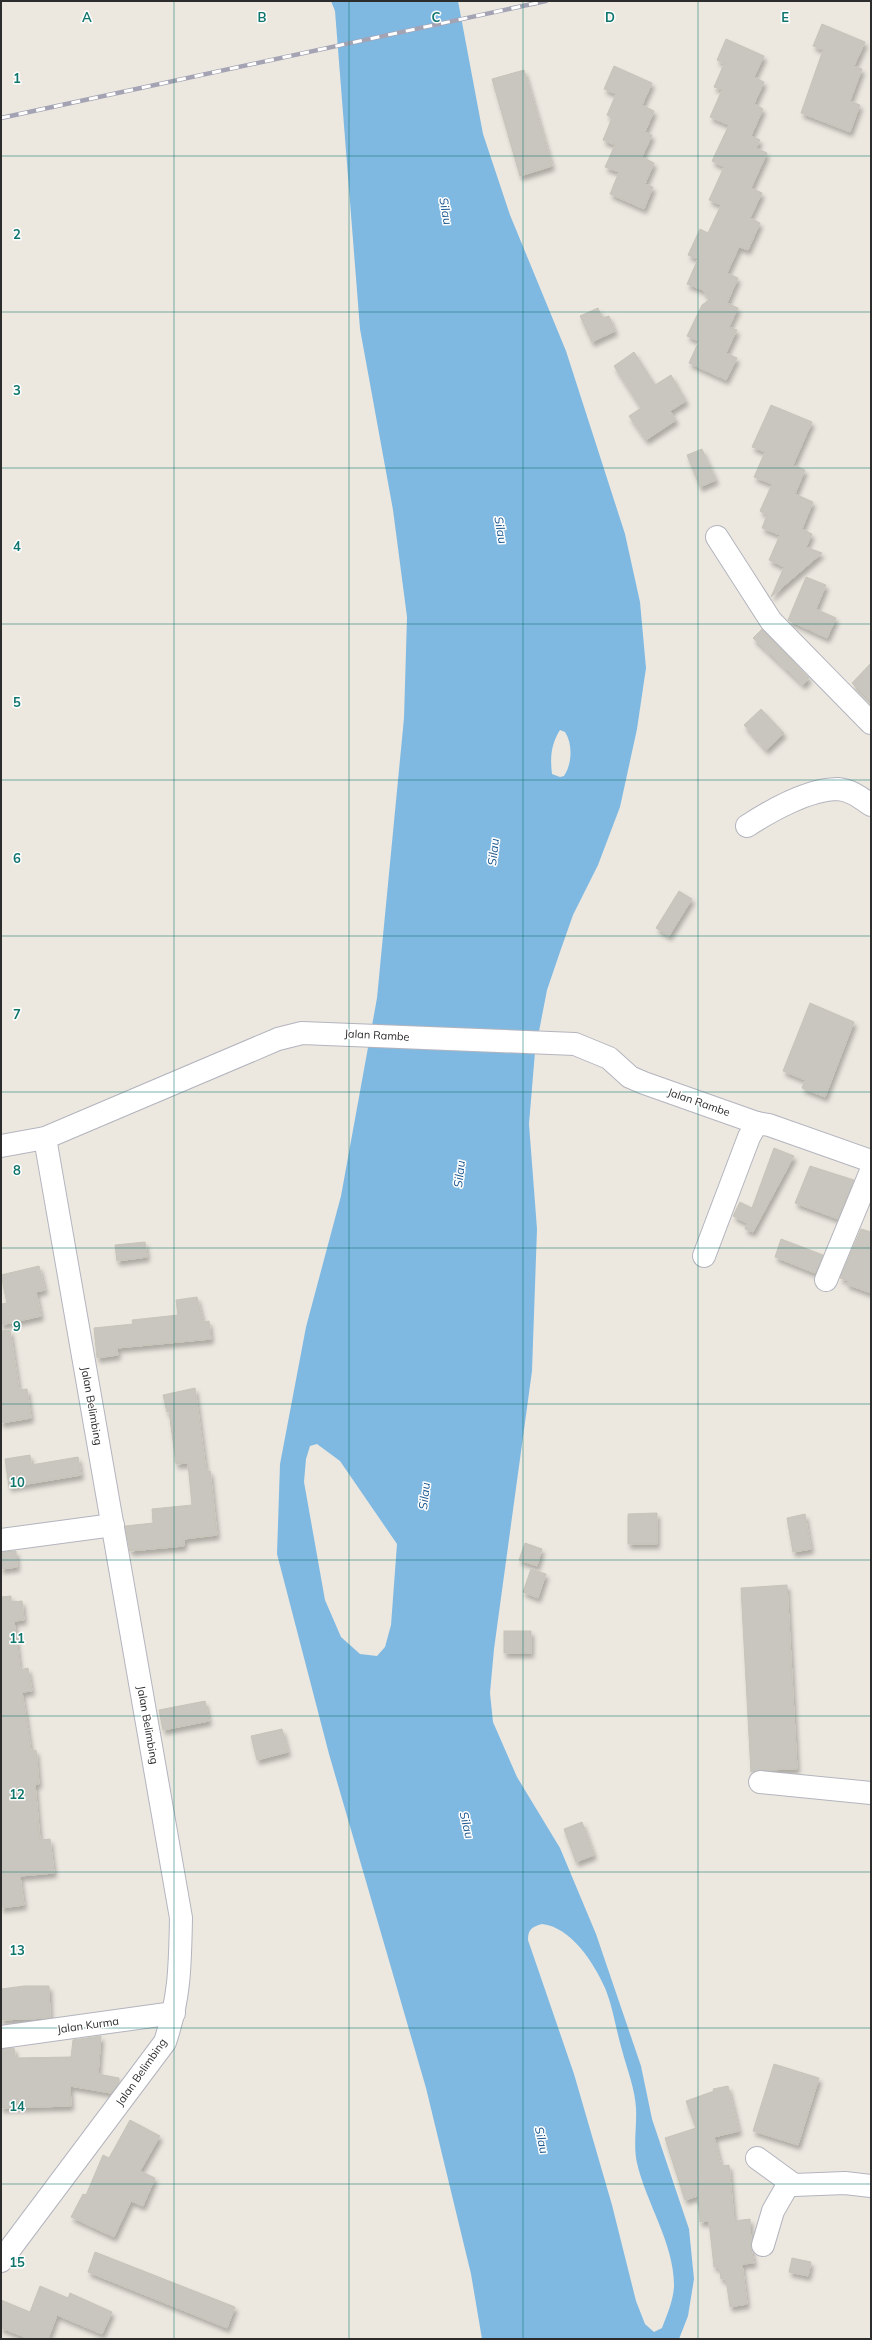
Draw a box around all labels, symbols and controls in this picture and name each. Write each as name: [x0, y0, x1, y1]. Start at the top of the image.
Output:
text: A: [82, 9, 92, 25]
text: B: [258, 9, 267, 25]
text: C: [432, 9, 441, 25]
text: D: [605, 9, 615, 25]
text: E: [781, 9, 789, 25]
text: 1: [13, 70, 21, 86]
water label: Silau: [436, 196, 456, 226]
text: 2: [13, 226, 21, 242]
text: 3: [13, 382, 21, 398]
water label: Silau: [491, 515, 511, 545]
text: 4: [13, 538, 21, 554]
text: 5: [13, 694, 21, 710]
water label: Silau: [484, 838, 502, 866]
text: 6: [13, 850, 21, 866]
text: 7: [13, 1006, 21, 1022]
street label: Jalan Rambe: [344, 1026, 410, 1044]
street label: Jalan Rambe: [666, 1085, 732, 1119]
water label: Silau: [450, 1160, 468, 1188]
text: 8: [13, 1162, 21, 1178]
text: 9: [13, 1318, 21, 1334]
street label: Jalan Belimbing: [78, 1366, 106, 1446]
text: 10: [9, 1474, 25, 1490]
water label: Silau: [415, 1482, 433, 1510]
text: 11: [9, 1630, 25, 1646]
street label: Jalan Belimbing: [134, 1685, 162, 1765]
text: 12: [9, 1786, 25, 1802]
water label: Silau: [457, 1810, 477, 1840]
text: 13: [9, 1942, 25, 1958]
street label: Jalan Kurma: [56, 2014, 120, 2036]
street label: Jalan Belimbing: [112, 2035, 170, 2109]
text: 14: [9, 2098, 25, 2114]
water label: Silau: [532, 2125, 552, 2155]
text: 15: [9, 2254, 25, 2270]

